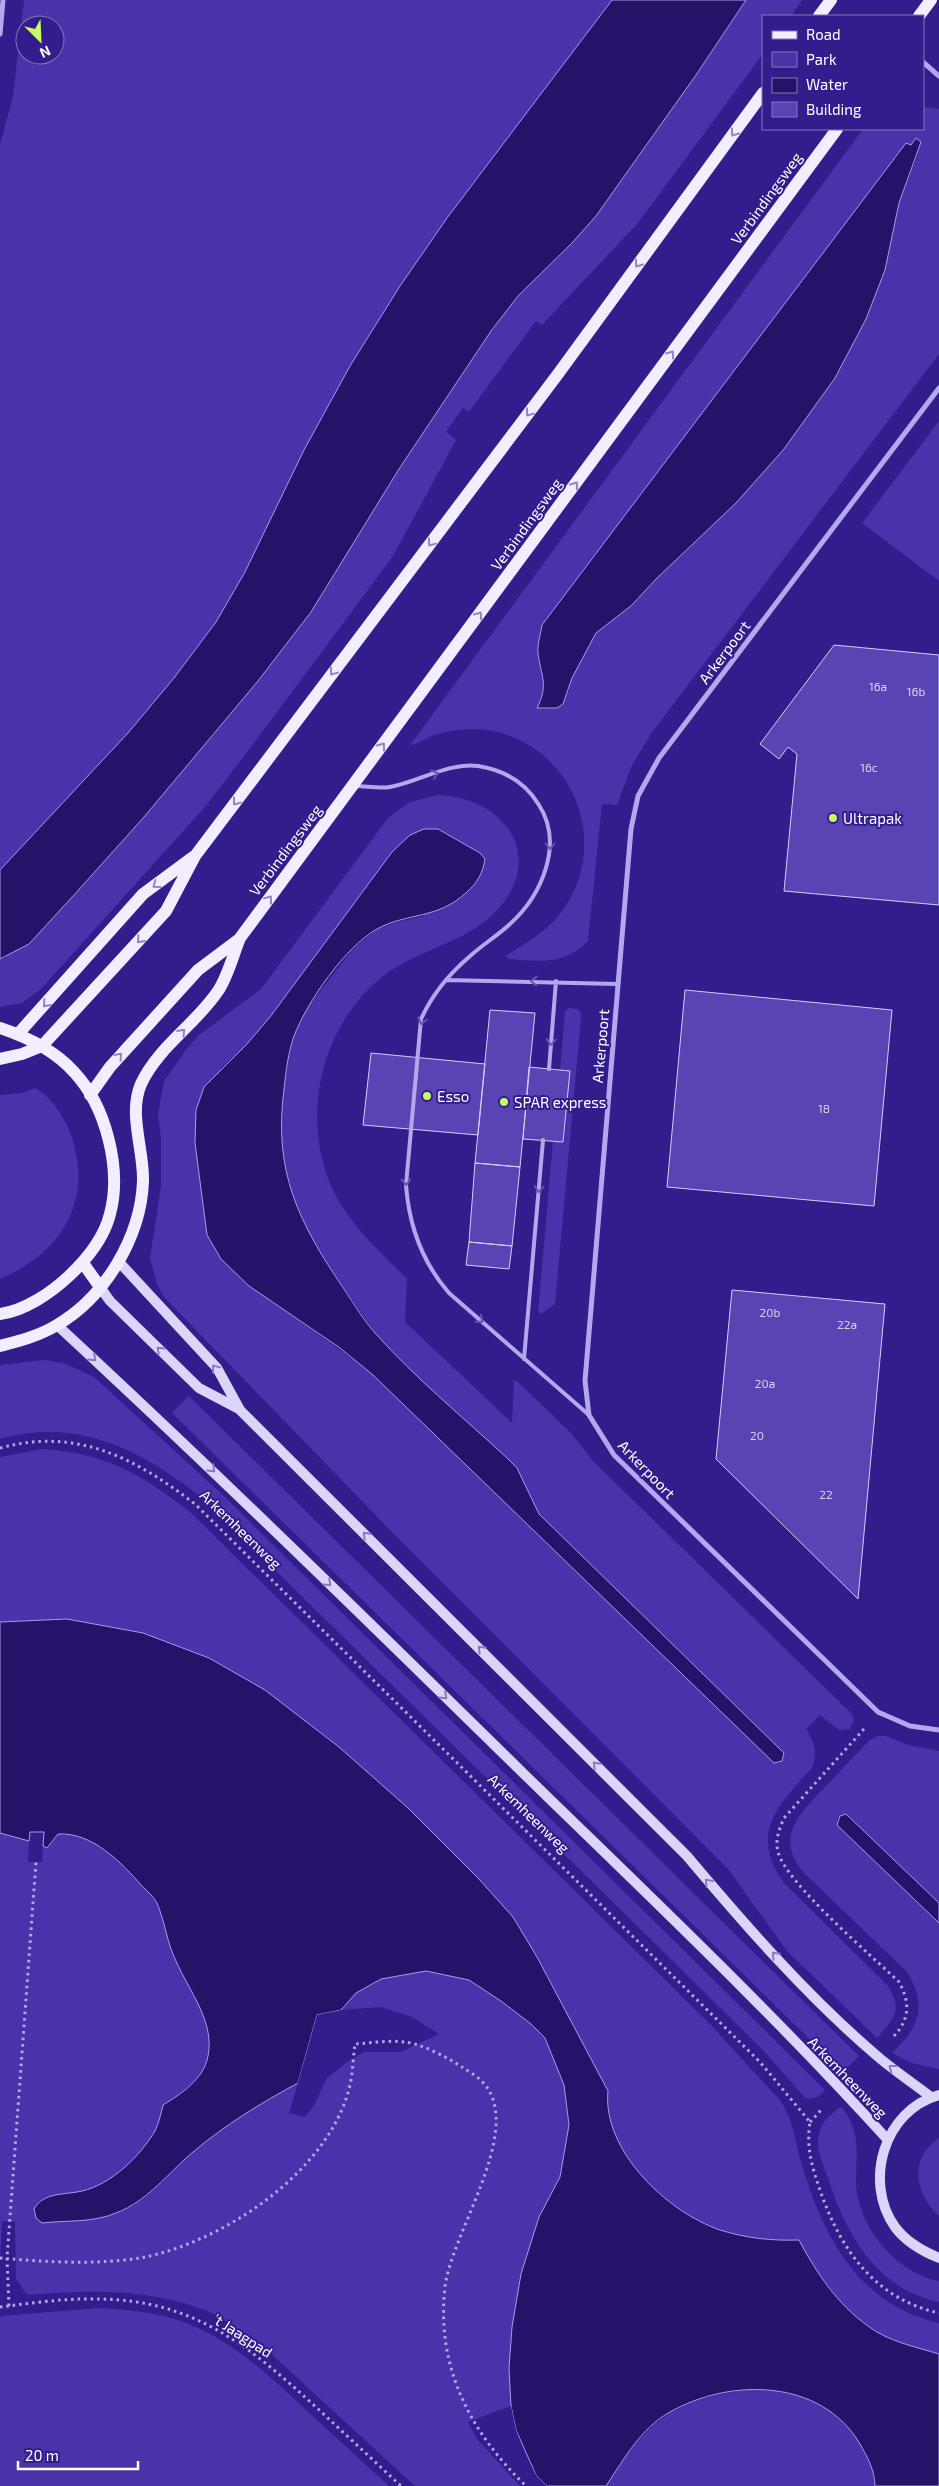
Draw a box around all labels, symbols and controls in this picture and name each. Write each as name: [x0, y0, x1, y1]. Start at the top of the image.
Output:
north arrow: [15, 15, 65, 65]
legend: [762, 15, 924, 130]
text: Road: [806, 25, 841, 43]
text: N: [37, 43, 54, 62]
text: Park: [806, 50, 837, 68]
text: Water: [806, 75, 848, 93]
text: Building: [806, 100, 862, 118]
one-way arrow: [731, 127, 740, 136]
street label: Verbindingsweg: [727, 148, 806, 248]
one-way arrow: [635, 258, 644, 268]
one-way arrow: [666, 351, 674, 360]
one-way arrow: [526, 407, 534, 416]
street label: Verbindingsweg: [487, 474, 566, 574]
one-way arrow: [569, 481, 578, 491]
one-way arrow: [428, 537, 437, 547]
one-way arrow: [473, 612, 482, 621]
street label: Arkerpoort: [694, 617, 754, 687]
one-way arrow: [331, 666, 339, 675]
house number: 16a: [869, 679, 887, 693]
house number: 16b: [907, 684, 925, 698]
one-way arrow: [377, 743, 385, 752]
house number: 16c: [860, 760, 878, 774]
one-way arrow: [430, 769, 439, 779]
one-way arrow: [233, 796, 241, 805]
street label: Verbindingsweg: [245, 800, 325, 899]
place label: Ultrapak: [843, 809, 902, 827]
marker: Ultrapak: [827, 812, 839, 824]
one-way arrow: [545, 842, 555, 850]
one-way arrow: [153, 879, 162, 887]
one-way arrow: [263, 895, 272, 905]
one-way arrow: [137, 934, 146, 943]
one-way arrow: [530, 976, 538, 986]
one-way arrow: [43, 999, 52, 1008]
street label: Arkerpoort: [588, 1008, 612, 1084]
one-way arrow: [417, 1017, 428, 1025]
one-way arrow: [176, 1028, 185, 1037]
one-way arrow: [546, 1039, 557, 1047]
one-way arrow: [113, 1053, 122, 1062]
place label: Esso: [437, 1087, 469, 1105]
marker: Esso: [421, 1090, 433, 1102]
place label: SPAR express: [514, 1093, 606, 1111]
marker: SPAR express: [498, 1096, 510, 1108]
house number: 18: [818, 1101, 830, 1115]
one-way arrow: [401, 1179, 411, 1187]
one-way arrow: [533, 1185, 544, 1193]
house number: 20b: [760, 1305, 781, 1319]
one-way arrow: [474, 1315, 483, 1324]
house number: 22a: [837, 1317, 857, 1331]
one-way arrow: [157, 1347, 166, 1356]
one-way arrow: [88, 1352, 97, 1361]
one-way arrow: [212, 1364, 221, 1374]
house number: 20a: [755, 1376, 775, 1390]
house number: 20: [750, 1428, 764, 1442]
street label: Arkerpoort: [615, 1436, 679, 1502]
one-way arrow: [206, 1463, 215, 1472]
street label: Arkemheenweg: [197, 1486, 286, 1573]
house number: 22: [819, 1487, 833, 1501]
one-way arrow: [363, 1531, 372, 1540]
one-way arrow: [323, 1577, 332, 1586]
one-way arrow: [478, 1646, 487, 1655]
one-way arrow: [439, 1690, 448, 1699]
one-way arrow: [593, 1762, 602, 1771]
street label: Arkemheenweg: [485, 1770, 574, 1857]
one-way arrow: [705, 1878, 714, 1887]
one-way arrow: [772, 1952, 781, 1961]
street label: Arkemheenweg: [805, 2033, 892, 2122]
one-way arrow: [889, 2065, 898, 2073]
street label: 't Jaagpad: [210, 2309, 276, 2361]
scale bar: [18, 2438, 138, 2470]
text: 20 m: [25, 2446, 59, 2464]

